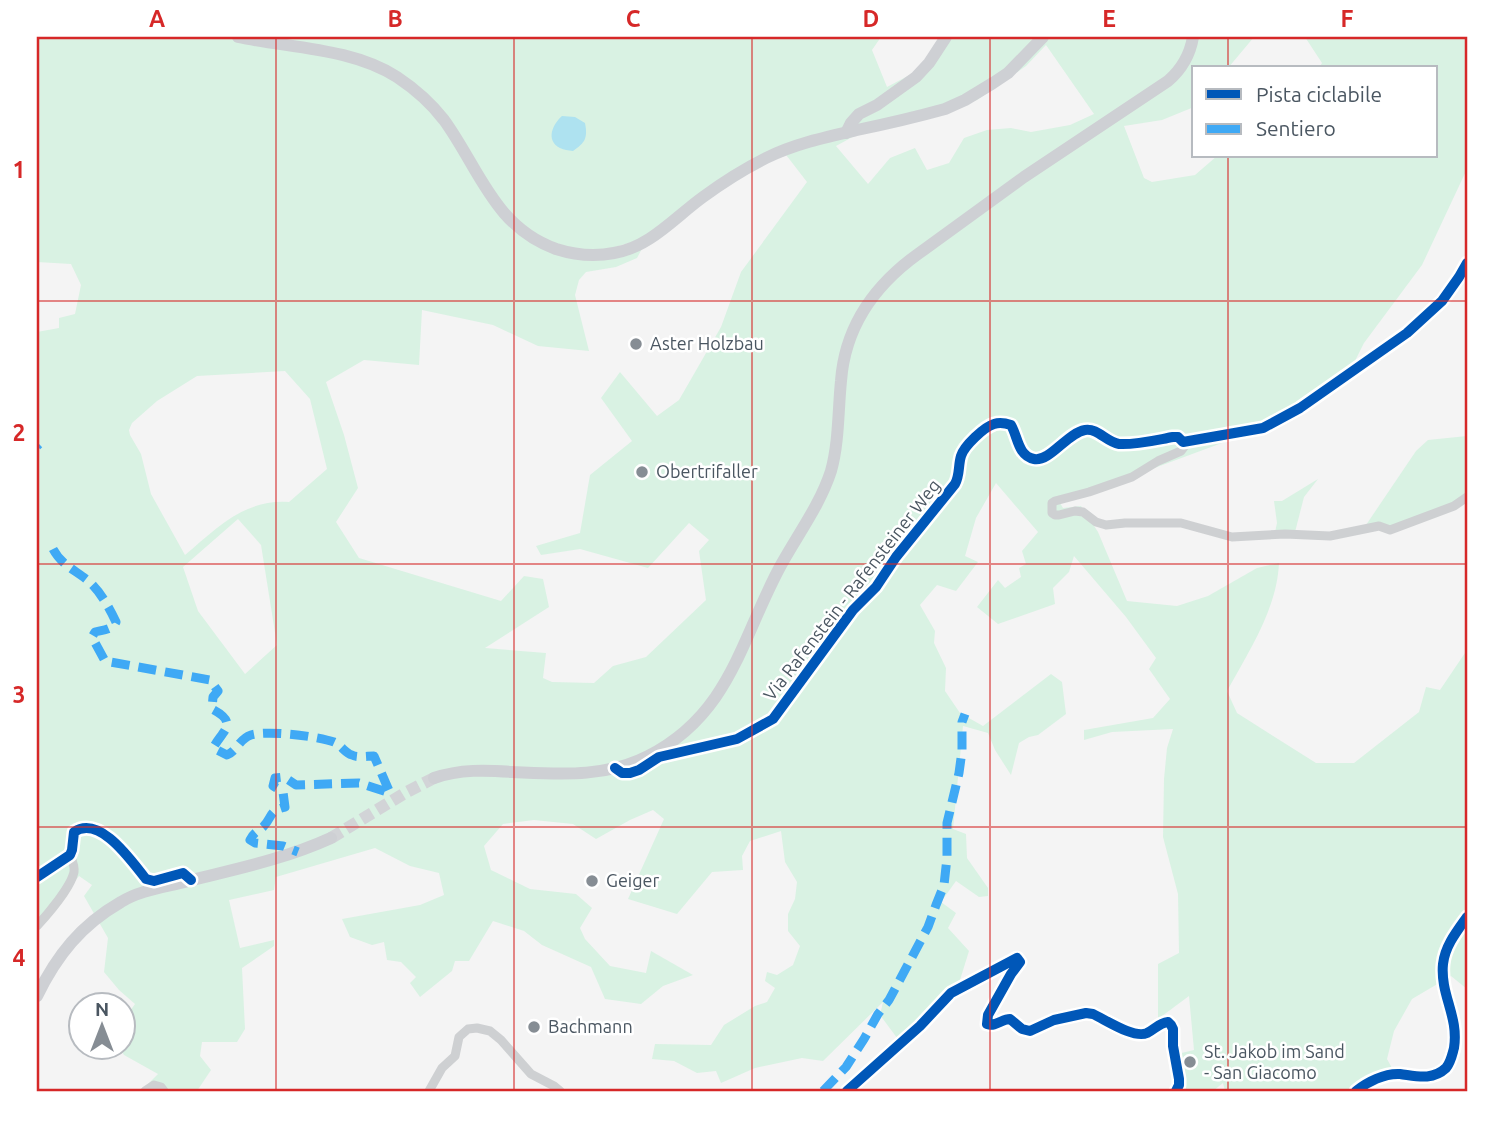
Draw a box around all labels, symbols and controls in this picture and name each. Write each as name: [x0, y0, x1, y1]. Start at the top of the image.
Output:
text: A: [149, 6, 165, 31]
text: B: [387, 6, 403, 31]
text: C: [626, 6, 641, 31]
text: D: [863, 6, 879, 31]
text: E: [1102, 6, 1116, 31]
text: F: [1341, 6, 1354, 31]
legend: [1192, 66, 1438, 158]
text: Pista ciclabile: [1256, 82, 1382, 106]
text: Sentiero: [1256, 116, 1336, 140]
text: 1: [13, 157, 25, 182]
place label: Aster Holzbau: [650, 333, 764, 353]
marker: Aster Holzbau: [628, 336, 644, 352]
text: 2: [13, 420, 25, 445]
place label: Obertrifaller: [656, 461, 758, 481]
marker: Obertrifaller: [634, 464, 650, 480]
street label: Via Rafenstein - Rafensteiner Weg: [759, 475, 944, 704]
text: 3: [13, 682, 25, 707]
place label: Geiger: [606, 870, 660, 890]
marker: Geiger: [584, 873, 600, 889]
text: 4: [13, 945, 26, 970]
north arrow: [66, 992, 136, 1062]
text: N: [95, 998, 109, 1020]
place label: Bachmann: [548, 1016, 633, 1036]
marker: Bachmann: [526, 1019, 542, 1035]
place label: St. Jakob im Sand - San Giacomo: [1204, 1041, 1345, 1082]
marker: St. Jakob im Sand - San Giacomo: [1182, 1054, 1198, 1070]

